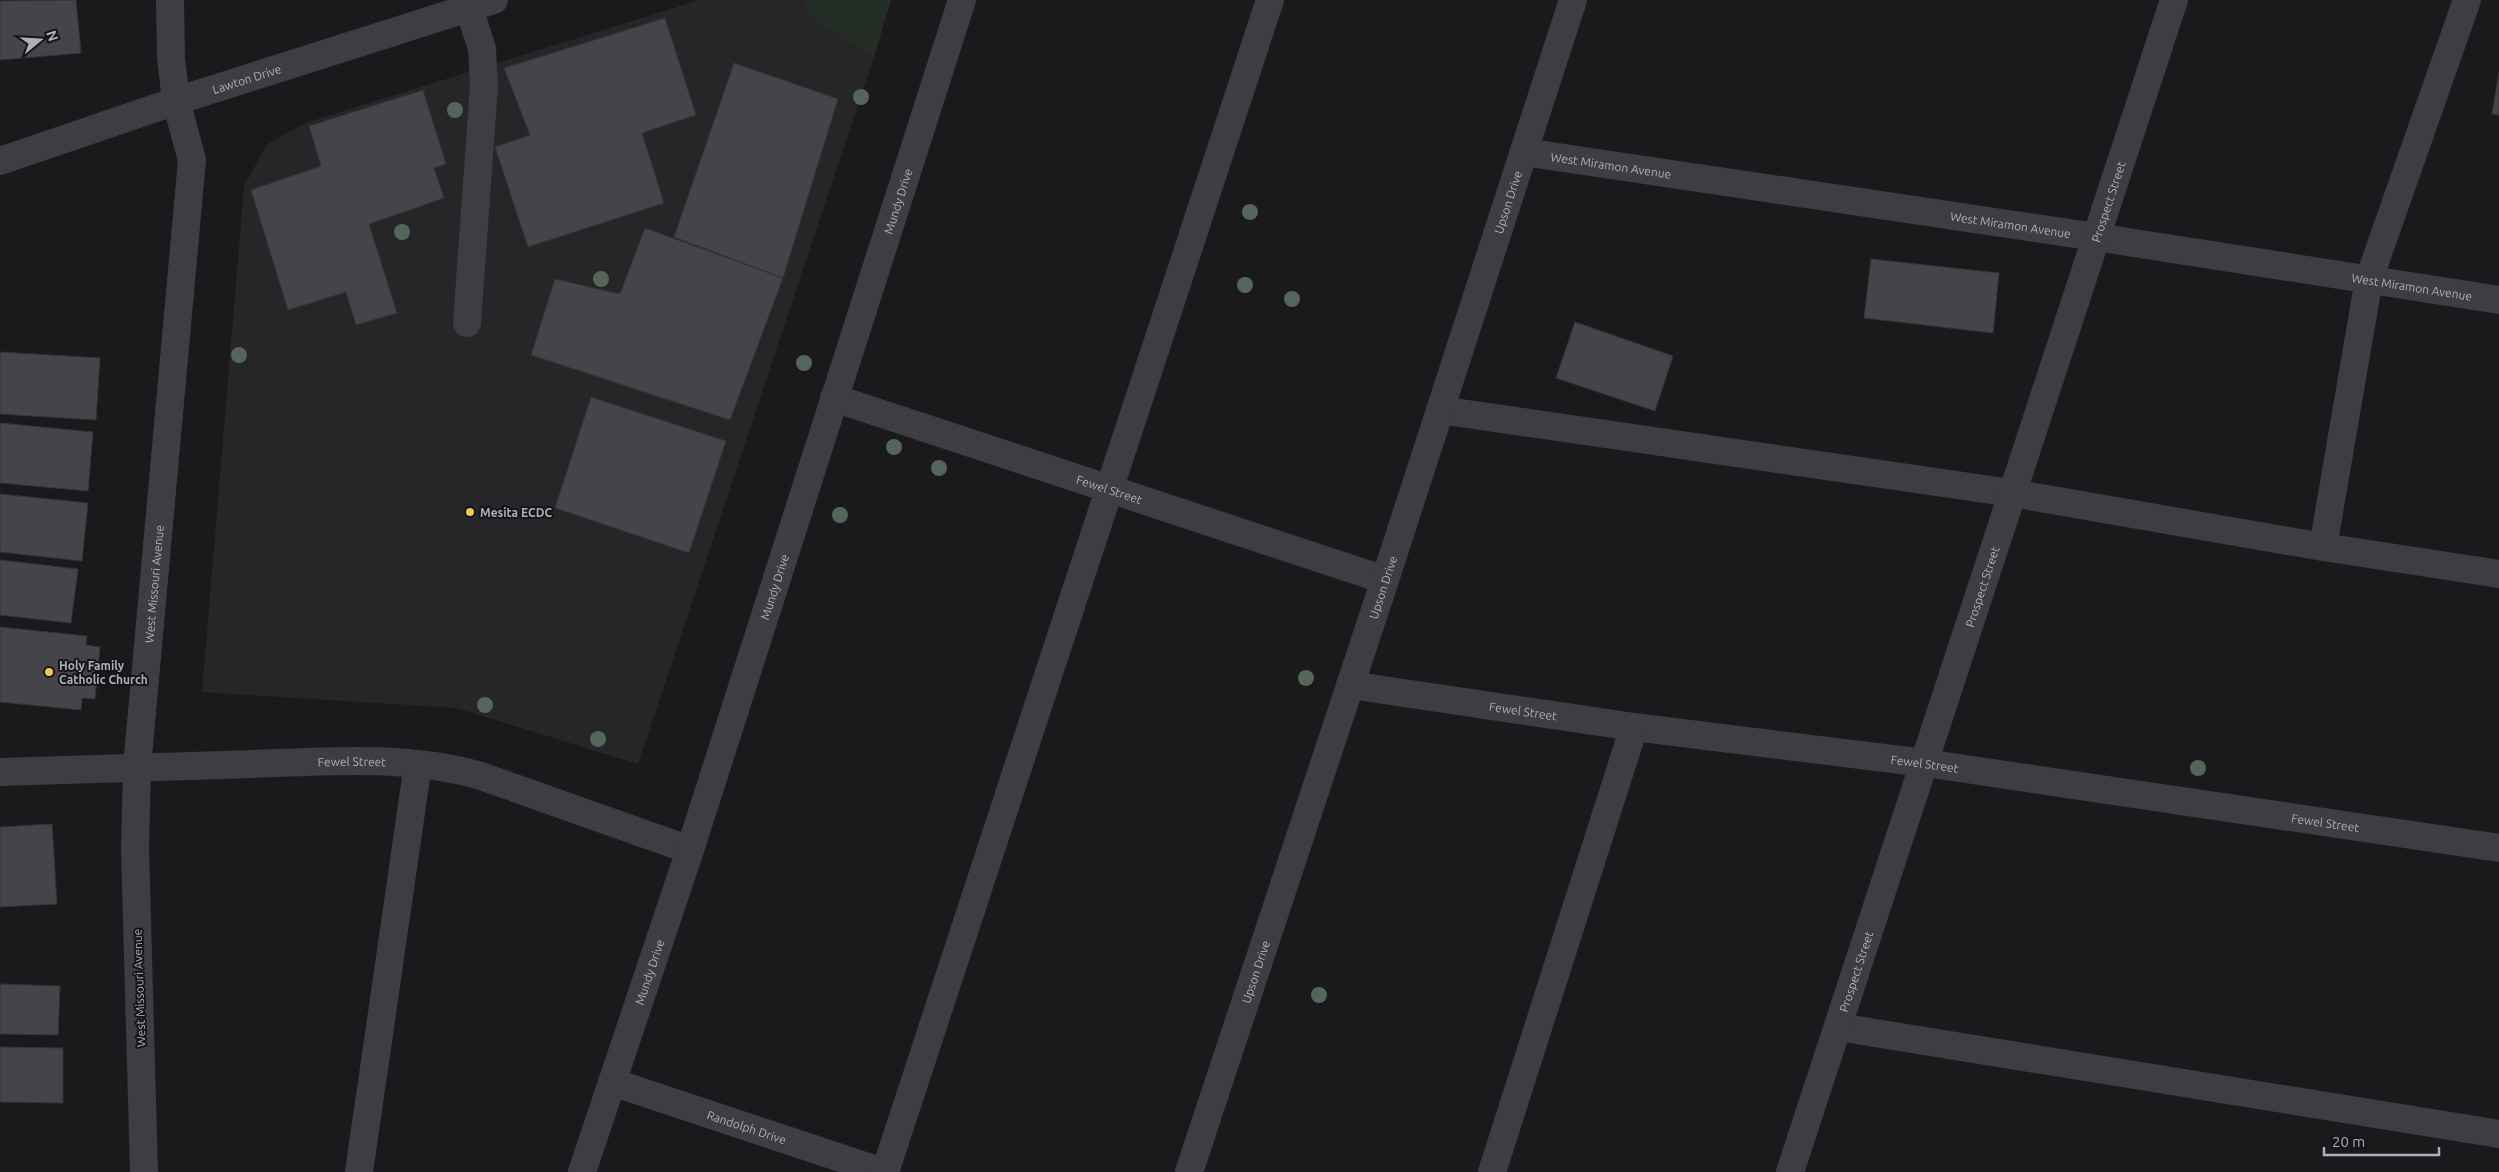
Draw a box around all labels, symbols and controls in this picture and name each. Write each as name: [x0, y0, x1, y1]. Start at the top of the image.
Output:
north arrow: [15, 15, 65, 65]
text: N: [43, 29, 62, 43]
street label: Lawton Drive: [211, 62, 283, 96]
street label: West Miramon Avenue: [1550, 150, 1672, 180]
street label: Prospect Street: [2089, 159, 2127, 244]
street label: Mundy Drive: [881, 167, 914, 235]
street label: Upson Drive: [1491, 169, 1524, 235]
street label: West Miramon Avenue: [1949, 209, 2072, 240]
street label: West Miramon Avenue: [2351, 271, 2473, 302]
street label: Fewel Street: [1075, 472, 1144, 506]
marker: Mesita ECDC: [464, 506, 476, 518]
place label: Mesita ECDC: [480, 506, 552, 519]
street label: West Missouri Avenue: [142, 524, 165, 644]
street label: Prospect Street: [1963, 544, 2001, 629]
street label: Mundy Drive: [758, 552, 791, 621]
street label: Upson Drive: [1366, 554, 1399, 620]
place label: Holy Family Catholic Church: [59, 659, 148, 686]
marker: Holy Family Catholic Church: [43, 666, 55, 678]
street label: Fewel Street: [1488, 699, 1558, 722]
street label: Fewel Street: [1890, 752, 1960, 774]
street label: Fewel Street: [317, 754, 387, 768]
street label: Fewel Street: [2291, 811, 2360, 834]
street label: West Missouri Avenue: [130, 929, 148, 1047]
street label: Prospect Street: [1836, 929, 1875, 1014]
street label: Mundy Drive: [632, 938, 666, 1006]
street label: Upson Drive: [1239, 939, 1272, 1005]
street label: Randolph Drive: [705, 1108, 788, 1146]
scale bar: [2324, 1124, 2439, 1156]
text: 20 m: [2332, 1133, 2365, 1150]

